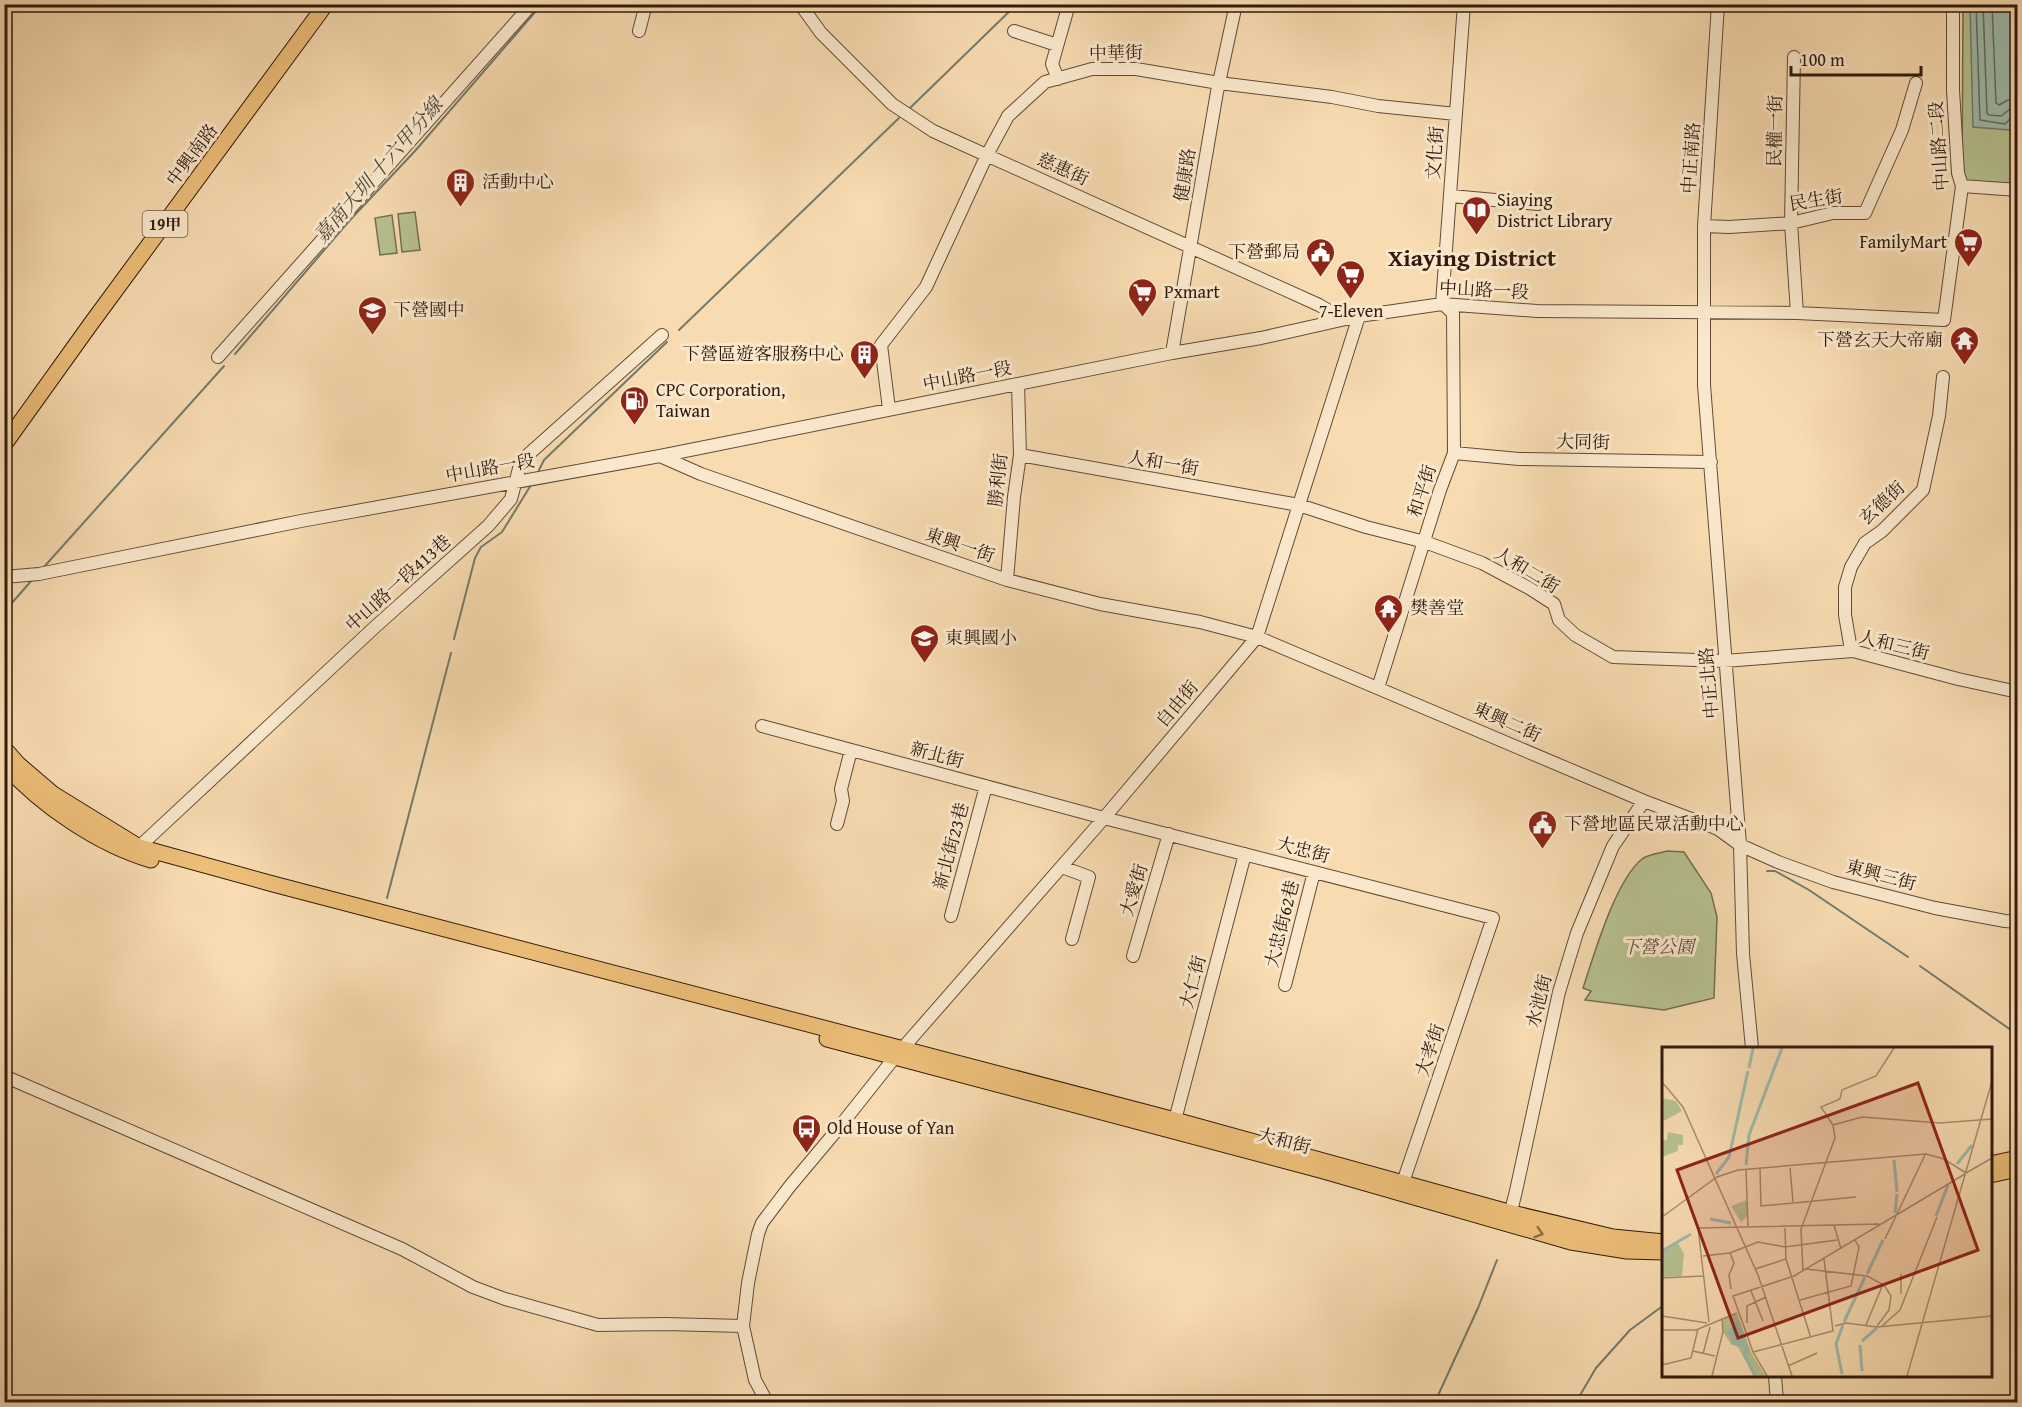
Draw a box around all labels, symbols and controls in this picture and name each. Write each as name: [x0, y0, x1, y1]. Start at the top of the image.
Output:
street label: 中華街: [1089, 39, 1143, 66]
scale bar: [1791, 39, 1922, 77]
text: 100 m: [1800, 46, 1845, 73]
water label: 嘉南大圳 十六甲分線: [306, 89, 450, 249]
street label: 民權一街: [1760, 95, 1789, 167]
street label: 中山路二段: [1922, 100, 1955, 192]
street label: 中興南路: [159, 118, 224, 192]
street label: 中正南路: [1675, 121, 1706, 195]
street label: 文化街: [1419, 125, 1450, 181]
street label: 慈惠街: [1033, 145, 1093, 192]
street label: 健康路: [1167, 146, 1202, 204]
building icon: 活動中心: [445, 166, 477, 208]
place label: 活動中心: [482, 168, 554, 195]
street label: 民生街: [1787, 182, 1845, 217]
place label: Siaying District Library: [1497, 186, 1613, 234]
library icon: Siaying District Library: [1460, 194, 1492, 236]
road number: 19甲: [142, 211, 188, 237]
supermarket icon: FamilyMart: [1952, 226, 1984, 268]
place label: FamilyMart: [1860, 228, 1948, 255]
public building icon: 下營郵局: [1305, 236, 1337, 278]
place label: 下營郵局: [1228, 238, 1300, 265]
district label: Xiaying District: [1388, 240, 1556, 275]
supermarket icon: 7-Eleven: [1335, 258, 1367, 300]
street label: 中山路一段: [1438, 274, 1530, 305]
supermarket icon: Pxmart: [1127, 276, 1159, 318]
place label: Pxmart: [1164, 278, 1220, 305]
school or university icon: 下營國中: [356, 294, 388, 336]
place label: 下營國中: [393, 296, 465, 323]
place label: 7-Eleven: [1319, 297, 1383, 324]
temple icon: 下營玄天大帝廟: [1948, 324, 1980, 366]
place label: 下營玄天大帝廟: [1817, 326, 1943, 353]
building icon: 下營區遊客服務中心: [849, 338, 881, 380]
place label: 下營區遊客服務中心: [682, 340, 844, 367]
street label: 中山路一段: [920, 354, 1014, 397]
place label: CPC Corporation, Taiwan: [656, 376, 785, 424]
fuel station icon: CPC Corporation, Taiwan: [619, 384, 651, 426]
street label: 大同街: [1556, 428, 1610, 455]
street label: 人和一街: [1125, 443, 1201, 482]
street label: 中山路一段: [443, 446, 537, 489]
street label: 勝利街: [981, 452, 1014, 508]
street label: 和平街: [1400, 461, 1443, 521]
street label: 玄德街: [1853, 474, 1911, 531]
street label: 東興一街: [922, 520, 999, 569]
street label: 中山路一段413巷: [339, 528, 456, 637]
street label: 人和二街: [1489, 539, 1565, 600]
temple icon: 樊善堂: [1373, 592, 1405, 634]
place label: 樊善堂: [1410, 594, 1464, 621]
school or university icon: 東興國小: [908, 622, 940, 664]
street label: 人和三街: [1856, 623, 1932, 666]
place label: 東興國小: [945, 624, 1017, 651]
street label: 中正北路: [1692, 646, 1725, 720]
street label: 自由街: [1149, 674, 1204, 733]
street label: 東興二街: [1469, 695, 1546, 749]
street label: 新北街: [908, 734, 967, 775]
street label: 新北街23巷: [926, 799, 975, 893]
public building icon: 下營地區民眾活動中心: [1527, 808, 1559, 850]
place label: 下營地區民眾活動中心: [1564, 810, 1744, 837]
street label: 大忠街: [1274, 829, 1333, 870]
street label: 東興三街: [1843, 852, 1919, 897]
street label: 大愛街: [1113, 860, 1154, 920]
street label: 大忠街62巷: [1258, 877, 1305, 970]
park label: 下營公園: [1622, 933, 1697, 960]
street label: 大仁街: [1172, 952, 1213, 1011]
street label: 水池街: [1519, 971, 1558, 1030]
street label: 大孝街: [1408, 1020, 1451, 1080]
inset map: [1662, 1047, 1992, 1377]
bus stop icon: Old House of Yan: [790, 1112, 822, 1154]
place label: Old House of Yan: [827, 1114, 954, 1141]
street label: 大和街: [1255, 1120, 1314, 1161]
one-way arrow: [1533, 1226, 1544, 1238]

